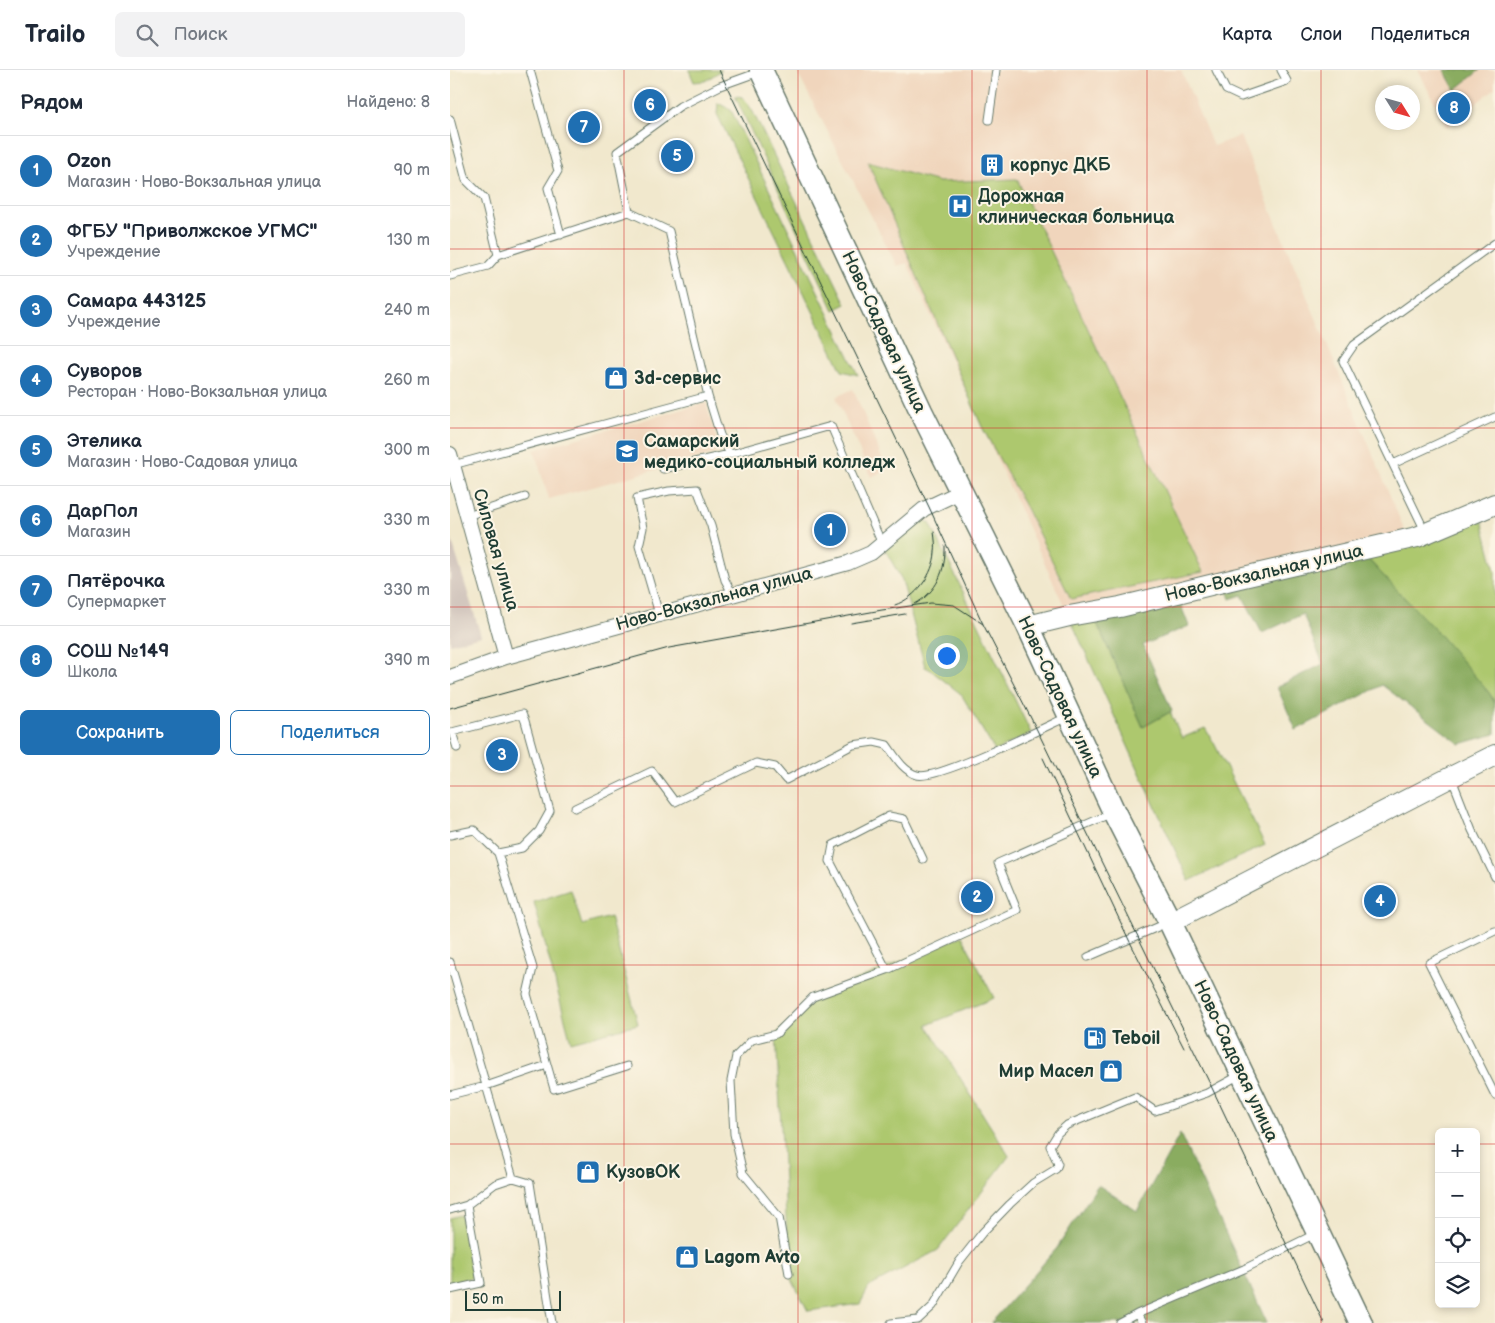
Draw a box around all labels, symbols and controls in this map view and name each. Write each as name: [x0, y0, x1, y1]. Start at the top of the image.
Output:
search box: [115, 12, 465, 57]
text: Trailo: [25, 20, 85, 49]
icon: search: [133, 21, 161, 49]
text: Поиск: [173, 23, 228, 46]
text: Карта: [1222, 24, 1272, 45]
text: Слои: [1300, 24, 1342, 45]
text: Поделиться: [1370, 24, 1470, 45]
north arrow: [1375, 85, 1420, 130]
pin: 6: [634, 86, 666, 124]
pin: 8: [1438, 89, 1470, 127]
text: Рядом: [20, 90, 83, 115]
text: Найдено: 8: [347, 93, 430, 112]
pin: 7: [568, 108, 600, 146]
pin: 5: [661, 137, 693, 175]
text: Ozon: [67, 150, 111, 173]
building icon: корпус ДКБ: [979, 152, 1005, 178]
place label: корпус ДКБ: [1010, 155, 1111, 176]
text: 1: [33, 161, 39, 180]
text: 90 m: [394, 161, 430, 180]
text: Магазин · Ново-Вокзальная улица: [67, 173, 321, 192]
place label: Дорожная клиническая больница: [978, 186, 1175, 228]
hospital icon: Дорожная клиническая больница: [947, 193, 973, 219]
text: ФГБУ "Приволжское УГМС": [67, 220, 317, 243]
text: 2: [31, 231, 41, 250]
text: 130 m: [387, 231, 430, 250]
text: Учреждение: [67, 243, 160, 262]
street label: Ново-Садовая улица: [837, 248, 931, 417]
text: Самара 443125: [67, 290, 206, 313]
text: 3: [31, 301, 41, 320]
text: 240 m: [384, 301, 430, 320]
text: Учреждение: [67, 313, 160, 332]
text: Суворов: [67, 360, 142, 383]
shop icon: 3d-сервис: [603, 365, 629, 391]
place label: 3d-сервис: [634, 368, 721, 389]
text: 4: [31, 371, 41, 390]
text: 260 m: [384, 371, 430, 390]
text: Ресторан · Ново-Вокзальная улица: [67, 383, 327, 402]
text: Этелика: [67, 430, 142, 453]
place label: Самарский медико-социальный колледж: [644, 431, 896, 473]
school or university icon: Самарский медико-социальный колледж: [614, 438, 640, 464]
text: 5: [31, 441, 41, 460]
text: 300 m: [384, 441, 430, 460]
text: Магазин · Ново-Садовая улица: [67, 453, 298, 472]
street label: Силовая улица: [468, 486, 524, 614]
text: ДарПол: [67, 500, 138, 523]
text: 6: [31, 511, 41, 530]
text: 330 m: [383, 511, 430, 530]
pin: 1: [814, 511, 846, 549]
text: Магазин: [67, 523, 131, 542]
street label: Ново-Вокзальная улица: [1163, 540, 1365, 606]
street label: Ново-Вокзальная улица: [613, 563, 815, 635]
text: Пятёрочка: [67, 570, 165, 593]
text: 7: [32, 581, 40, 600]
text: 330 m: [383, 581, 430, 600]
text: Супермаркет: [67, 593, 166, 612]
street label: Ново-Садовая улица: [1013, 613, 1107, 782]
text: СОШ №149: [67, 640, 169, 663]
your location: [934, 643, 960, 669]
text: 8: [31, 651, 41, 670]
text: 390 m: [384, 651, 430, 670]
text: Школа: [67, 663, 117, 682]
button: Сохранить: [20, 710, 220, 755]
button: Поделиться: [230, 710, 430, 755]
pin: 3: [486, 736, 518, 774]
pin: 2: [961, 878, 993, 916]
pin: 4: [1364, 882, 1396, 920]
street label: Ново-Садовая улица: [1189, 977, 1283, 1146]
fuel station icon: Teboil: [1082, 1025, 1108, 1051]
place label: Teboil: [1112, 1028, 1160, 1049]
shop icon: Мир Масел: [1098, 1058, 1124, 1084]
place label: Мир Масел: [998, 1061, 1094, 1082]
map controls: [1435, 1128, 1480, 1308]
button: +: [1435, 1128, 1480, 1173]
shop icon: КузовОК: [575, 1159, 601, 1185]
place label: КузовОК: [606, 1162, 681, 1183]
button: −: [1435, 1173, 1480, 1218]
button: locate: [1435, 1218, 1480, 1263]
shop icon: Lagom Avto: [674, 1244, 700, 1270]
place label: Lagom Avto: [704, 1247, 800, 1268]
button: layers: [1435, 1263, 1480, 1308]
scale bar: [465, 1288, 561, 1311]
text: 50 m: [472, 1291, 504, 1308]

